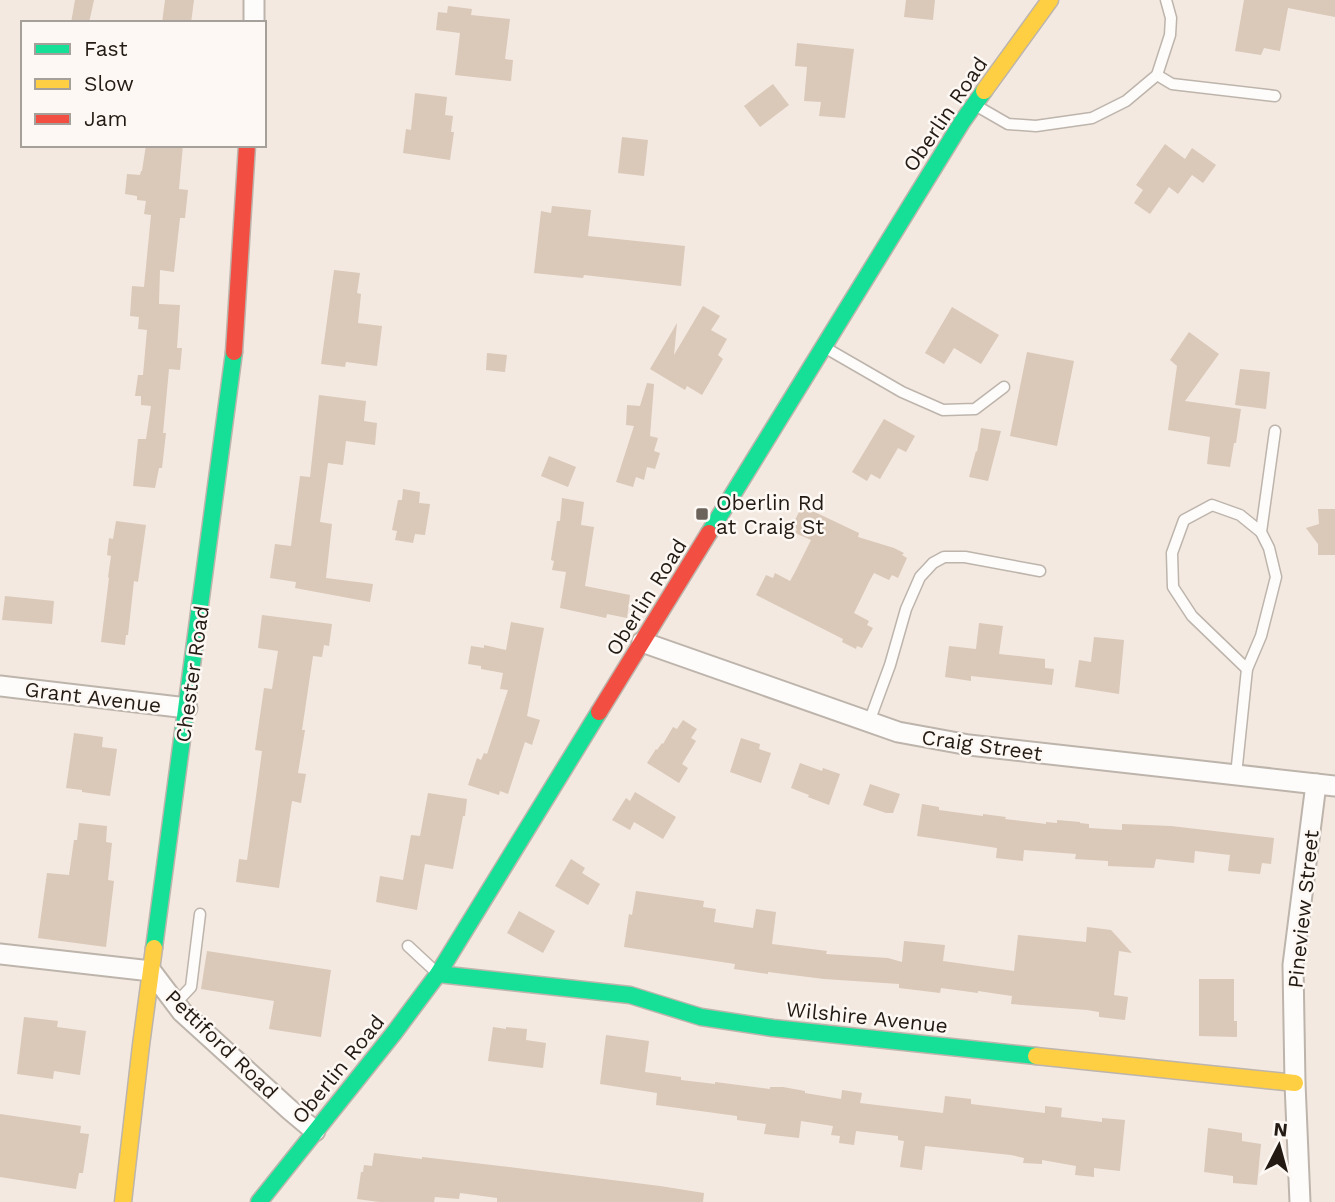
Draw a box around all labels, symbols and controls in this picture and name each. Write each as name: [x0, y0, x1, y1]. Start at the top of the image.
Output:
legend: [21, 21, 266, 147]
text: Fast: [84, 36, 128, 61]
street label: Oberlin Road: [897, 52, 993, 176]
text: Slow: [84, 71, 134, 96]
text: Jam: [84, 106, 127, 131]
place label: Oberlin Rd at Craig St: [716, 490, 824, 539]
marker: Oberlin Rd at Craig St: [694, 506, 710, 522]
street label: Oberlin Road: [600, 534, 692, 660]
street label: Chester Road: [170, 604, 214, 744]
street label: Grant Avenue: [23, 676, 163, 718]
street label: Craig Street: [920, 724, 1044, 766]
street label: Pineview Street: [1282, 828, 1324, 989]
street label: Pettiford Road: [161, 984, 283, 1104]
street label: Wilshire Avenue: [785, 996, 949, 1038]
street label: Oberlin Road: [286, 1009, 390, 1129]
north arrow: [1244, 1111, 1314, 1181]
text: N: [1273, 1117, 1289, 1142]

